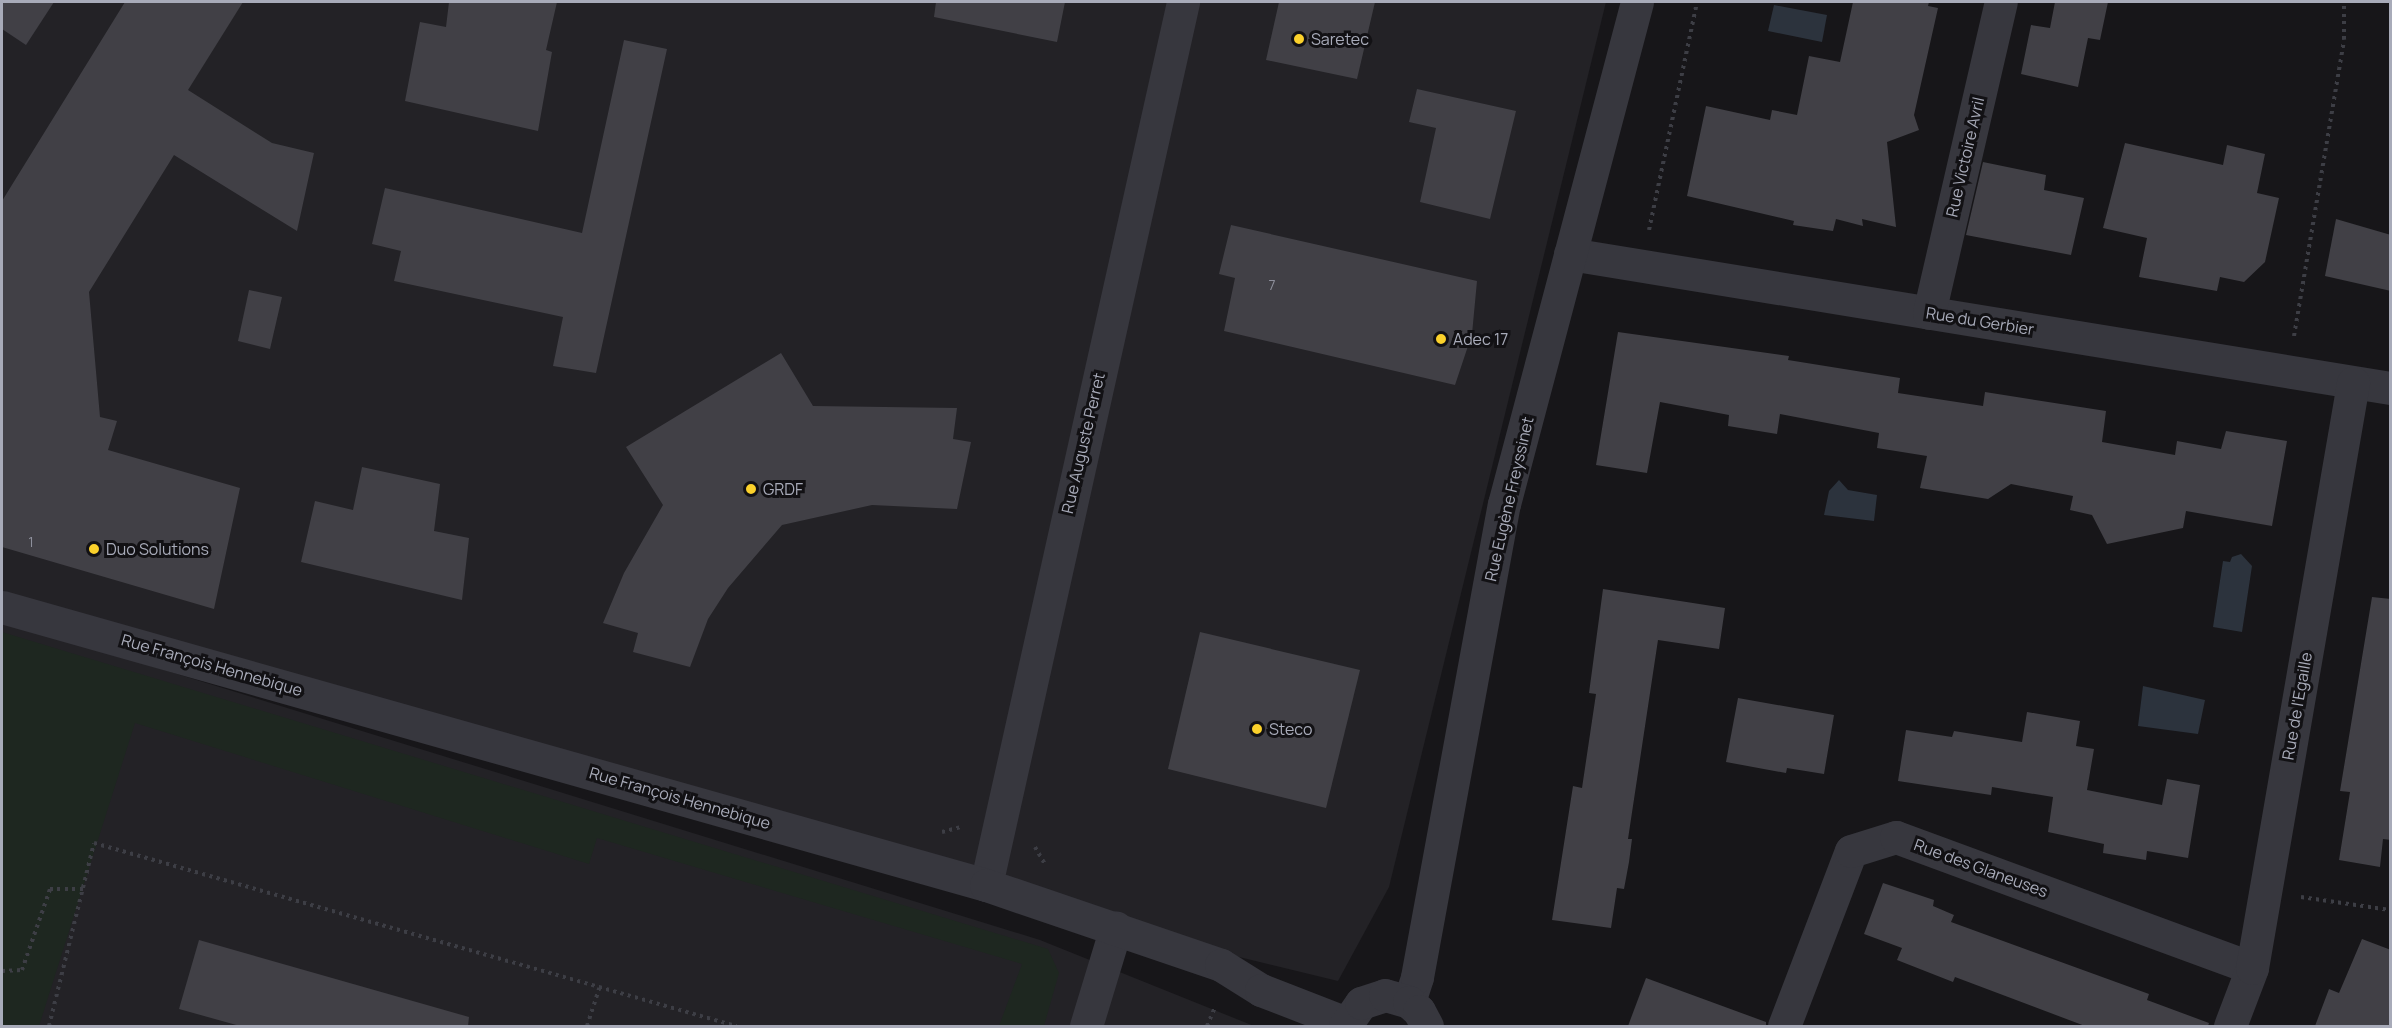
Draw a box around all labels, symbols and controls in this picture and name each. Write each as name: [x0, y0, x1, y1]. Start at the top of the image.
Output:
place label: Saretec: [1311, 29, 1369, 49]
marker: Saretec: [1292, 32, 1306, 46]
street label: Rue Victoire Avril: [1942, 95, 1988, 219]
house number: 7: [1268, 277, 1276, 293]
street label: Rue du Gerbier: [1925, 303, 2035, 339]
place label: Adec 17: [1453, 329, 1508, 349]
marker: Adec 17: [1434, 332, 1448, 346]
street label: Rue Auguste Perret: [1057, 371, 1109, 515]
street label: Rue Eugène Freyssinet: [1481, 415, 1537, 583]
place label: GRDF: [763, 479, 803, 499]
marker: GRDF: [744, 482, 758, 496]
house number: 1: [28, 534, 34, 550]
place label: Duo Solutions: [106, 539, 209, 559]
marker: Duo Solutions: [87, 542, 101, 556]
street label: Rue François Hennebique: [119, 630, 305, 700]
street label: Rue de l'Egaille: [2278, 651, 2316, 761]
place label: Steco: [1269, 719, 1312, 739]
marker: Steco: [1250, 722, 1264, 736]
street label: Rue François Hennebique: [587, 763, 773, 833]
street label: Rue des Glaneuses: [1911, 835, 2051, 901]

